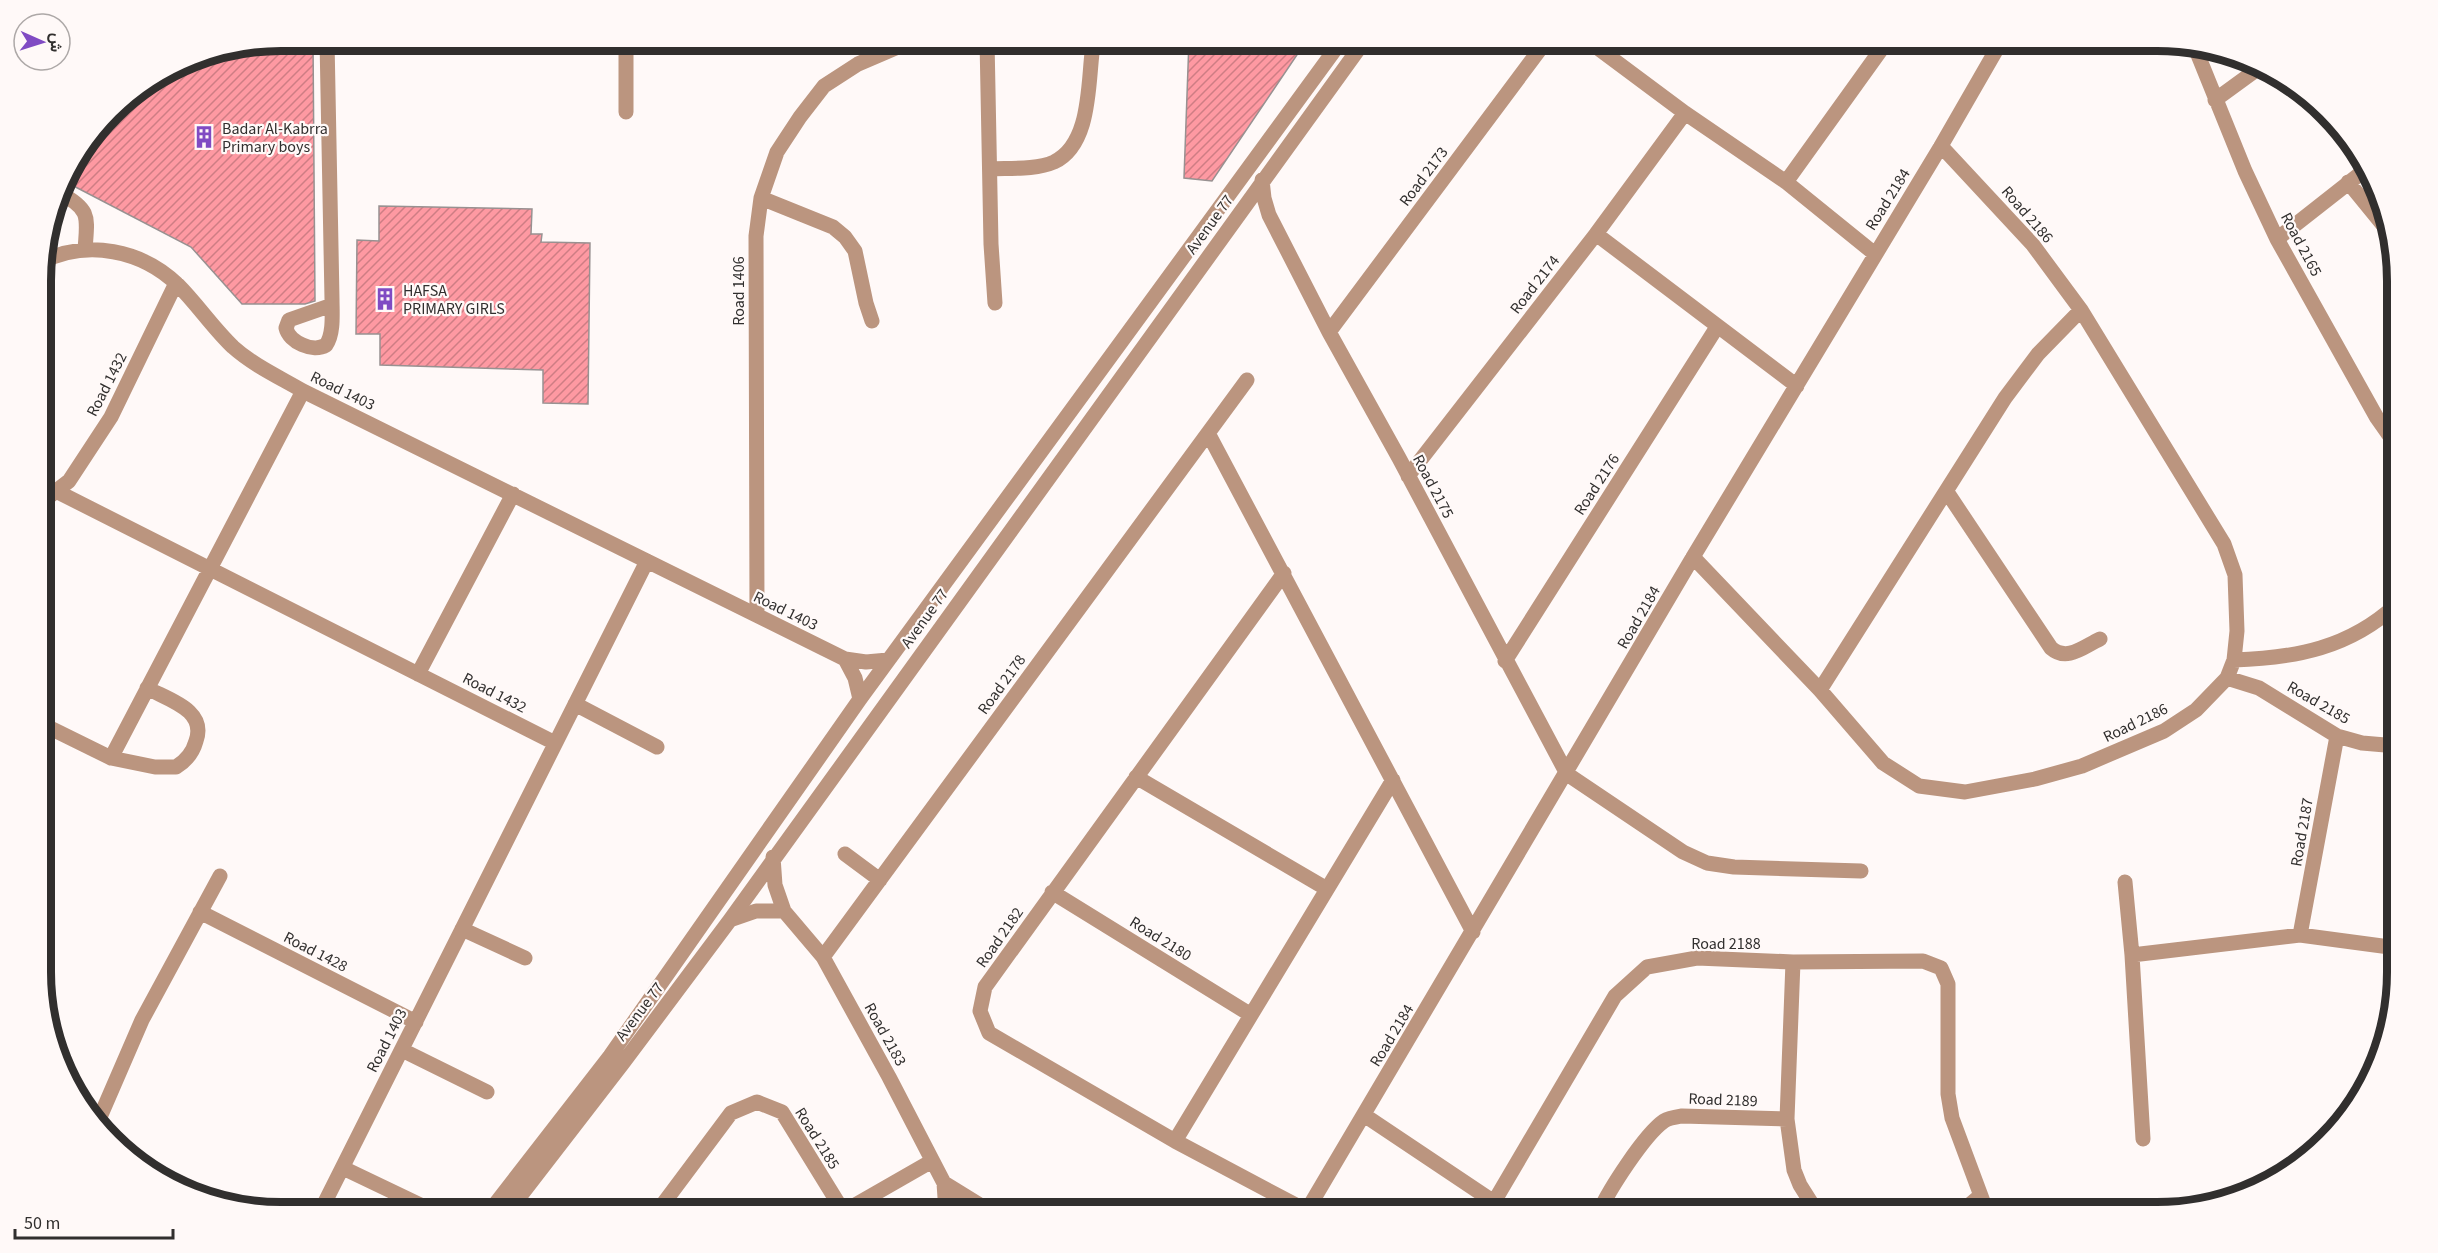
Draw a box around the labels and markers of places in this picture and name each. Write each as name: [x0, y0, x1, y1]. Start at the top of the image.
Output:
place label: Badar Al-Kabrra Primary boys: [222, 118, 328, 158]
building icon: Badar Al-Kabrra Primary boys: [191, 124, 217, 150]
place label: HAFSA PRIMARY GIRLS: [403, 280, 505, 320]
building icon: HAFSA PRIMARY GIRLS: [372, 286, 398, 312]

